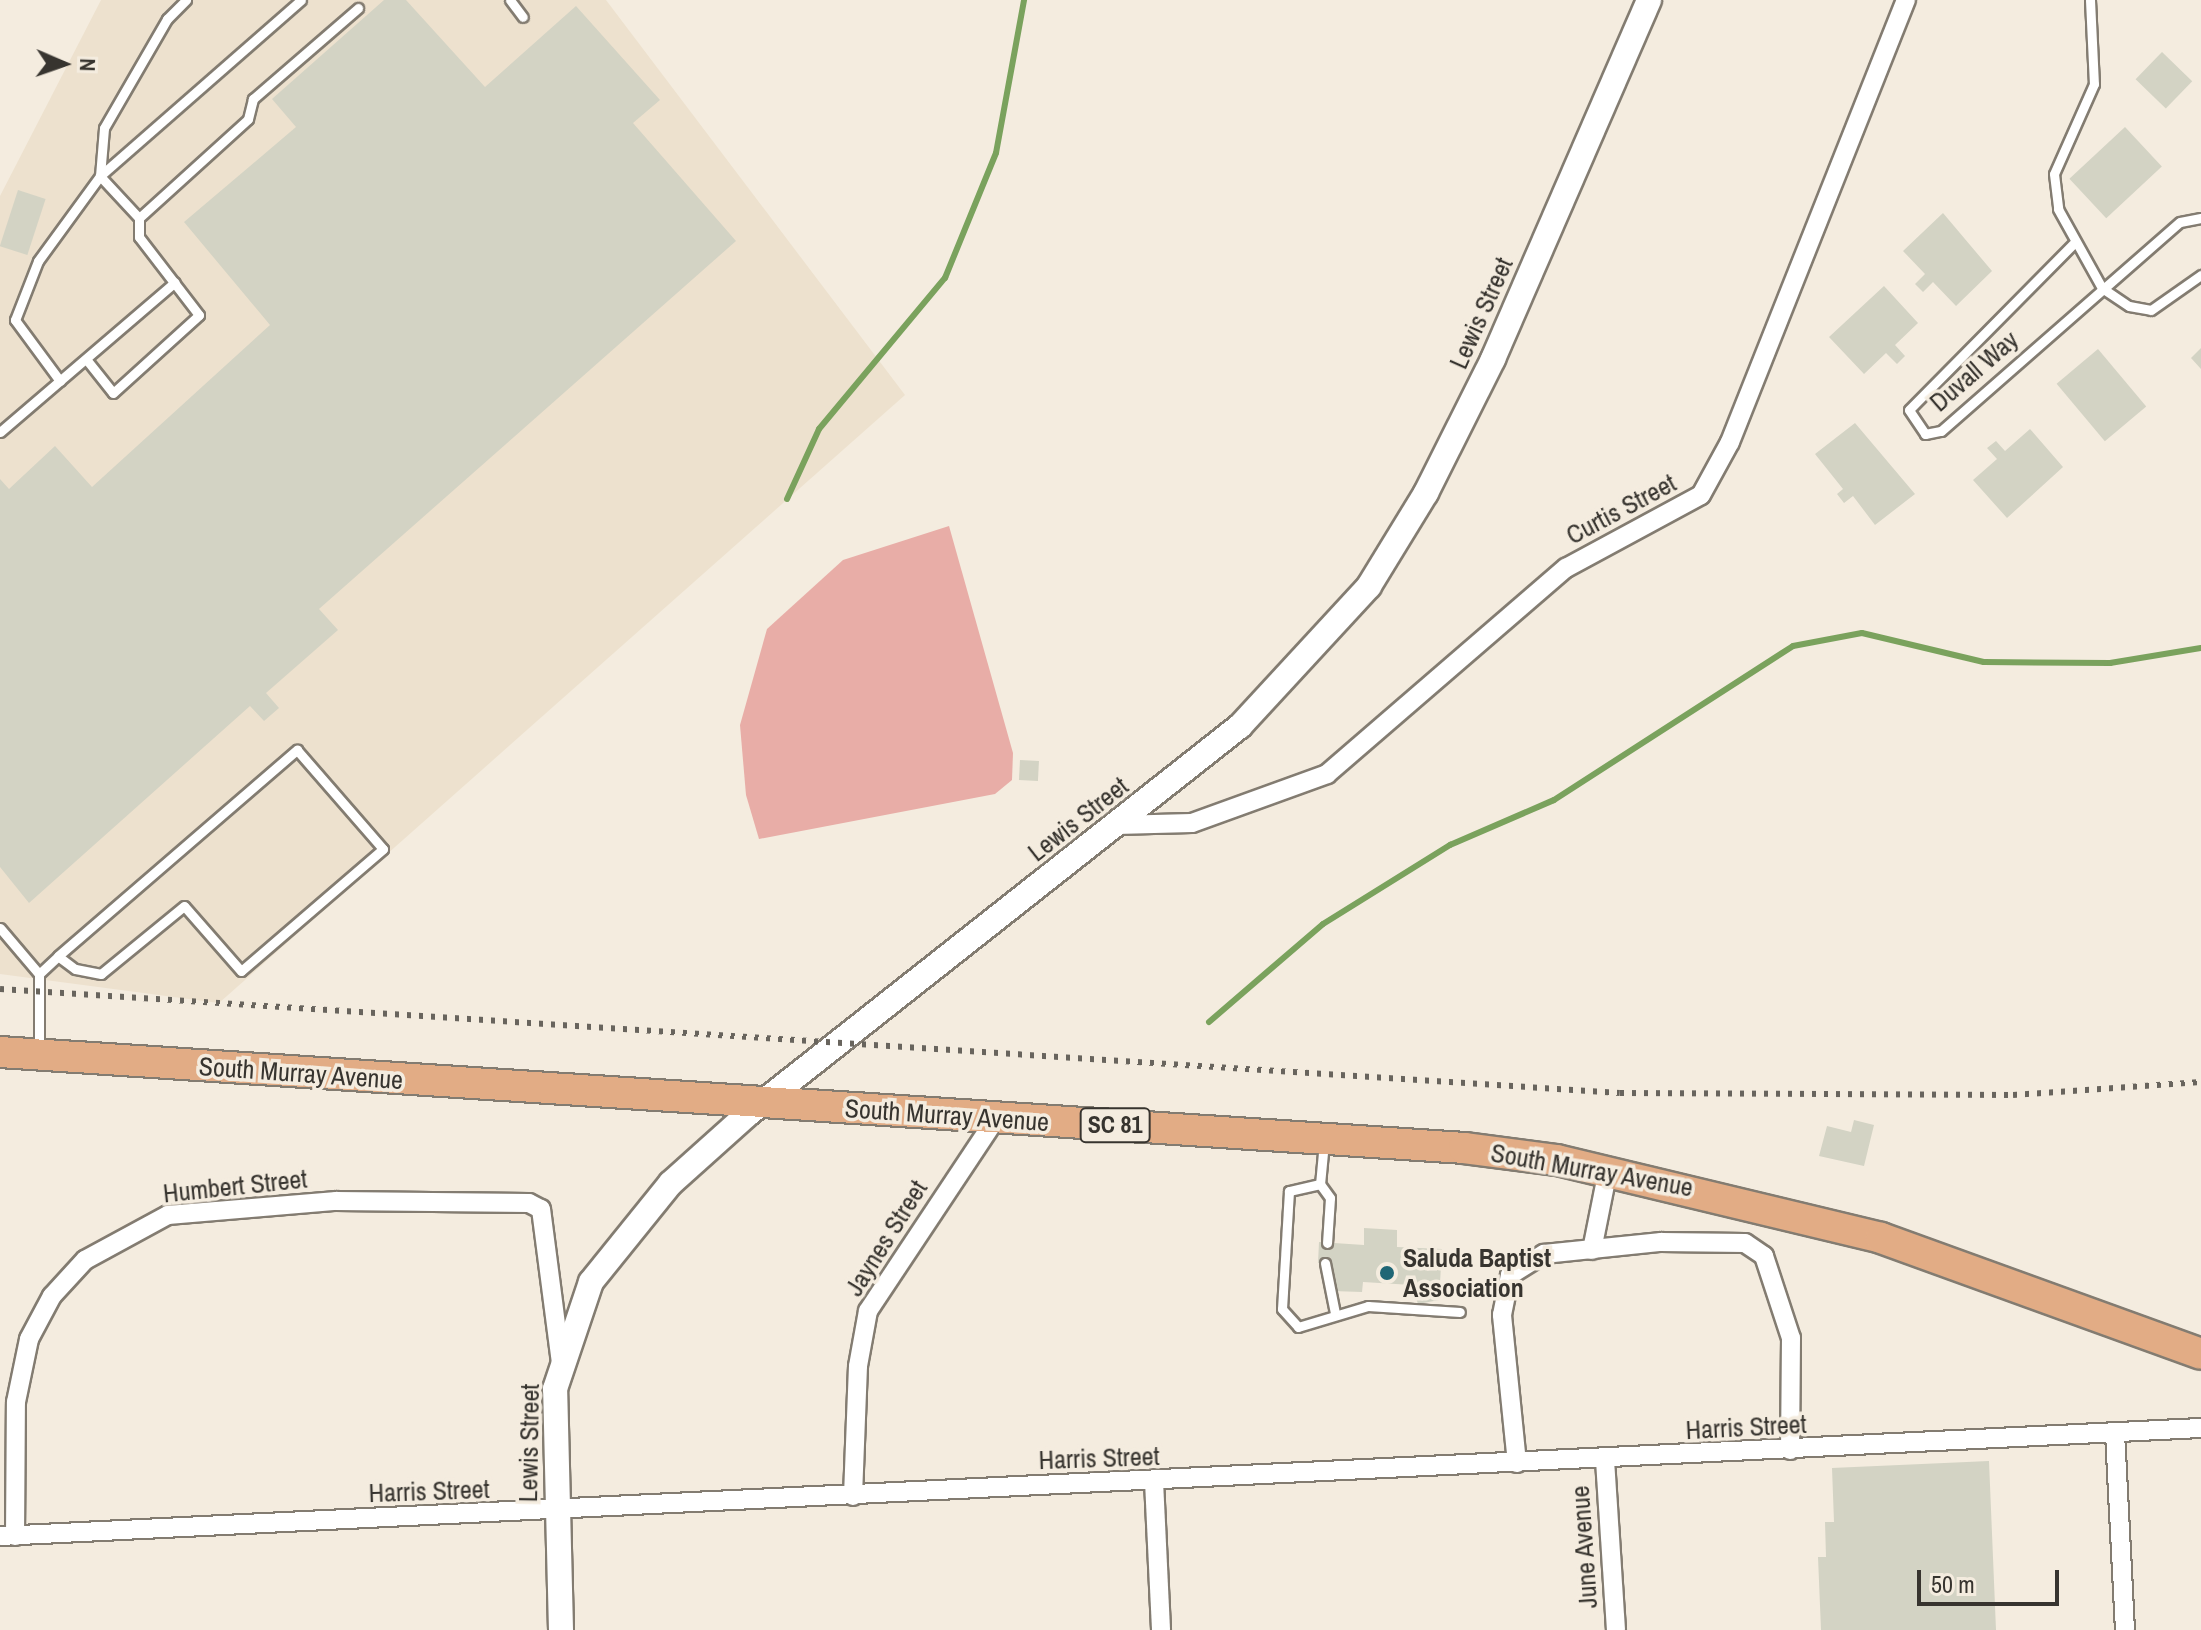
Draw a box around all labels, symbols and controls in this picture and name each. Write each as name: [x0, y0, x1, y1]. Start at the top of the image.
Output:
north arrow: [24, 24, 104, 104]
text: N: [73, 58, 103, 72]
street label: Lewis Street: [1443, 253, 1519, 373]
street label: Duvall Way: [1923, 324, 2025, 418]
street label: Curtis Street: [1561, 467, 1681, 551]
street label: Lewis Street: [1022, 770, 1134, 868]
street label: South Murray Avenue: [197, 1050, 405, 1096]
street label: South Murray Avenue: [843, 1092, 1051, 1138]
road number: SC 81: [1079, 1105, 1151, 1145]
street label: South Murray Avenue: [1488, 1137, 1696, 1203]
street label: Humbert Street: [161, 1163, 309, 1209]
street label: Jaynes Street: [838, 1174, 934, 1302]
place label: Saluda Baptist Association: [1403, 1242, 1551, 1304]
marker: Saluda Baptist Association: [1378, 1264, 1396, 1282]
street label: Lewis Street: [512, 1383, 546, 1503]
street label: Harris Street: [1685, 1408, 1807, 1446]
street label: Harris Street: [1038, 1440, 1160, 1476]
street label: Harris Street: [368, 1473, 490, 1509]
street label: June Avenue: [1564, 1484, 1604, 1610]
scale bar: [1921, 1554, 2063, 1604]
text: 50 m: [1931, 1568, 1975, 1600]

